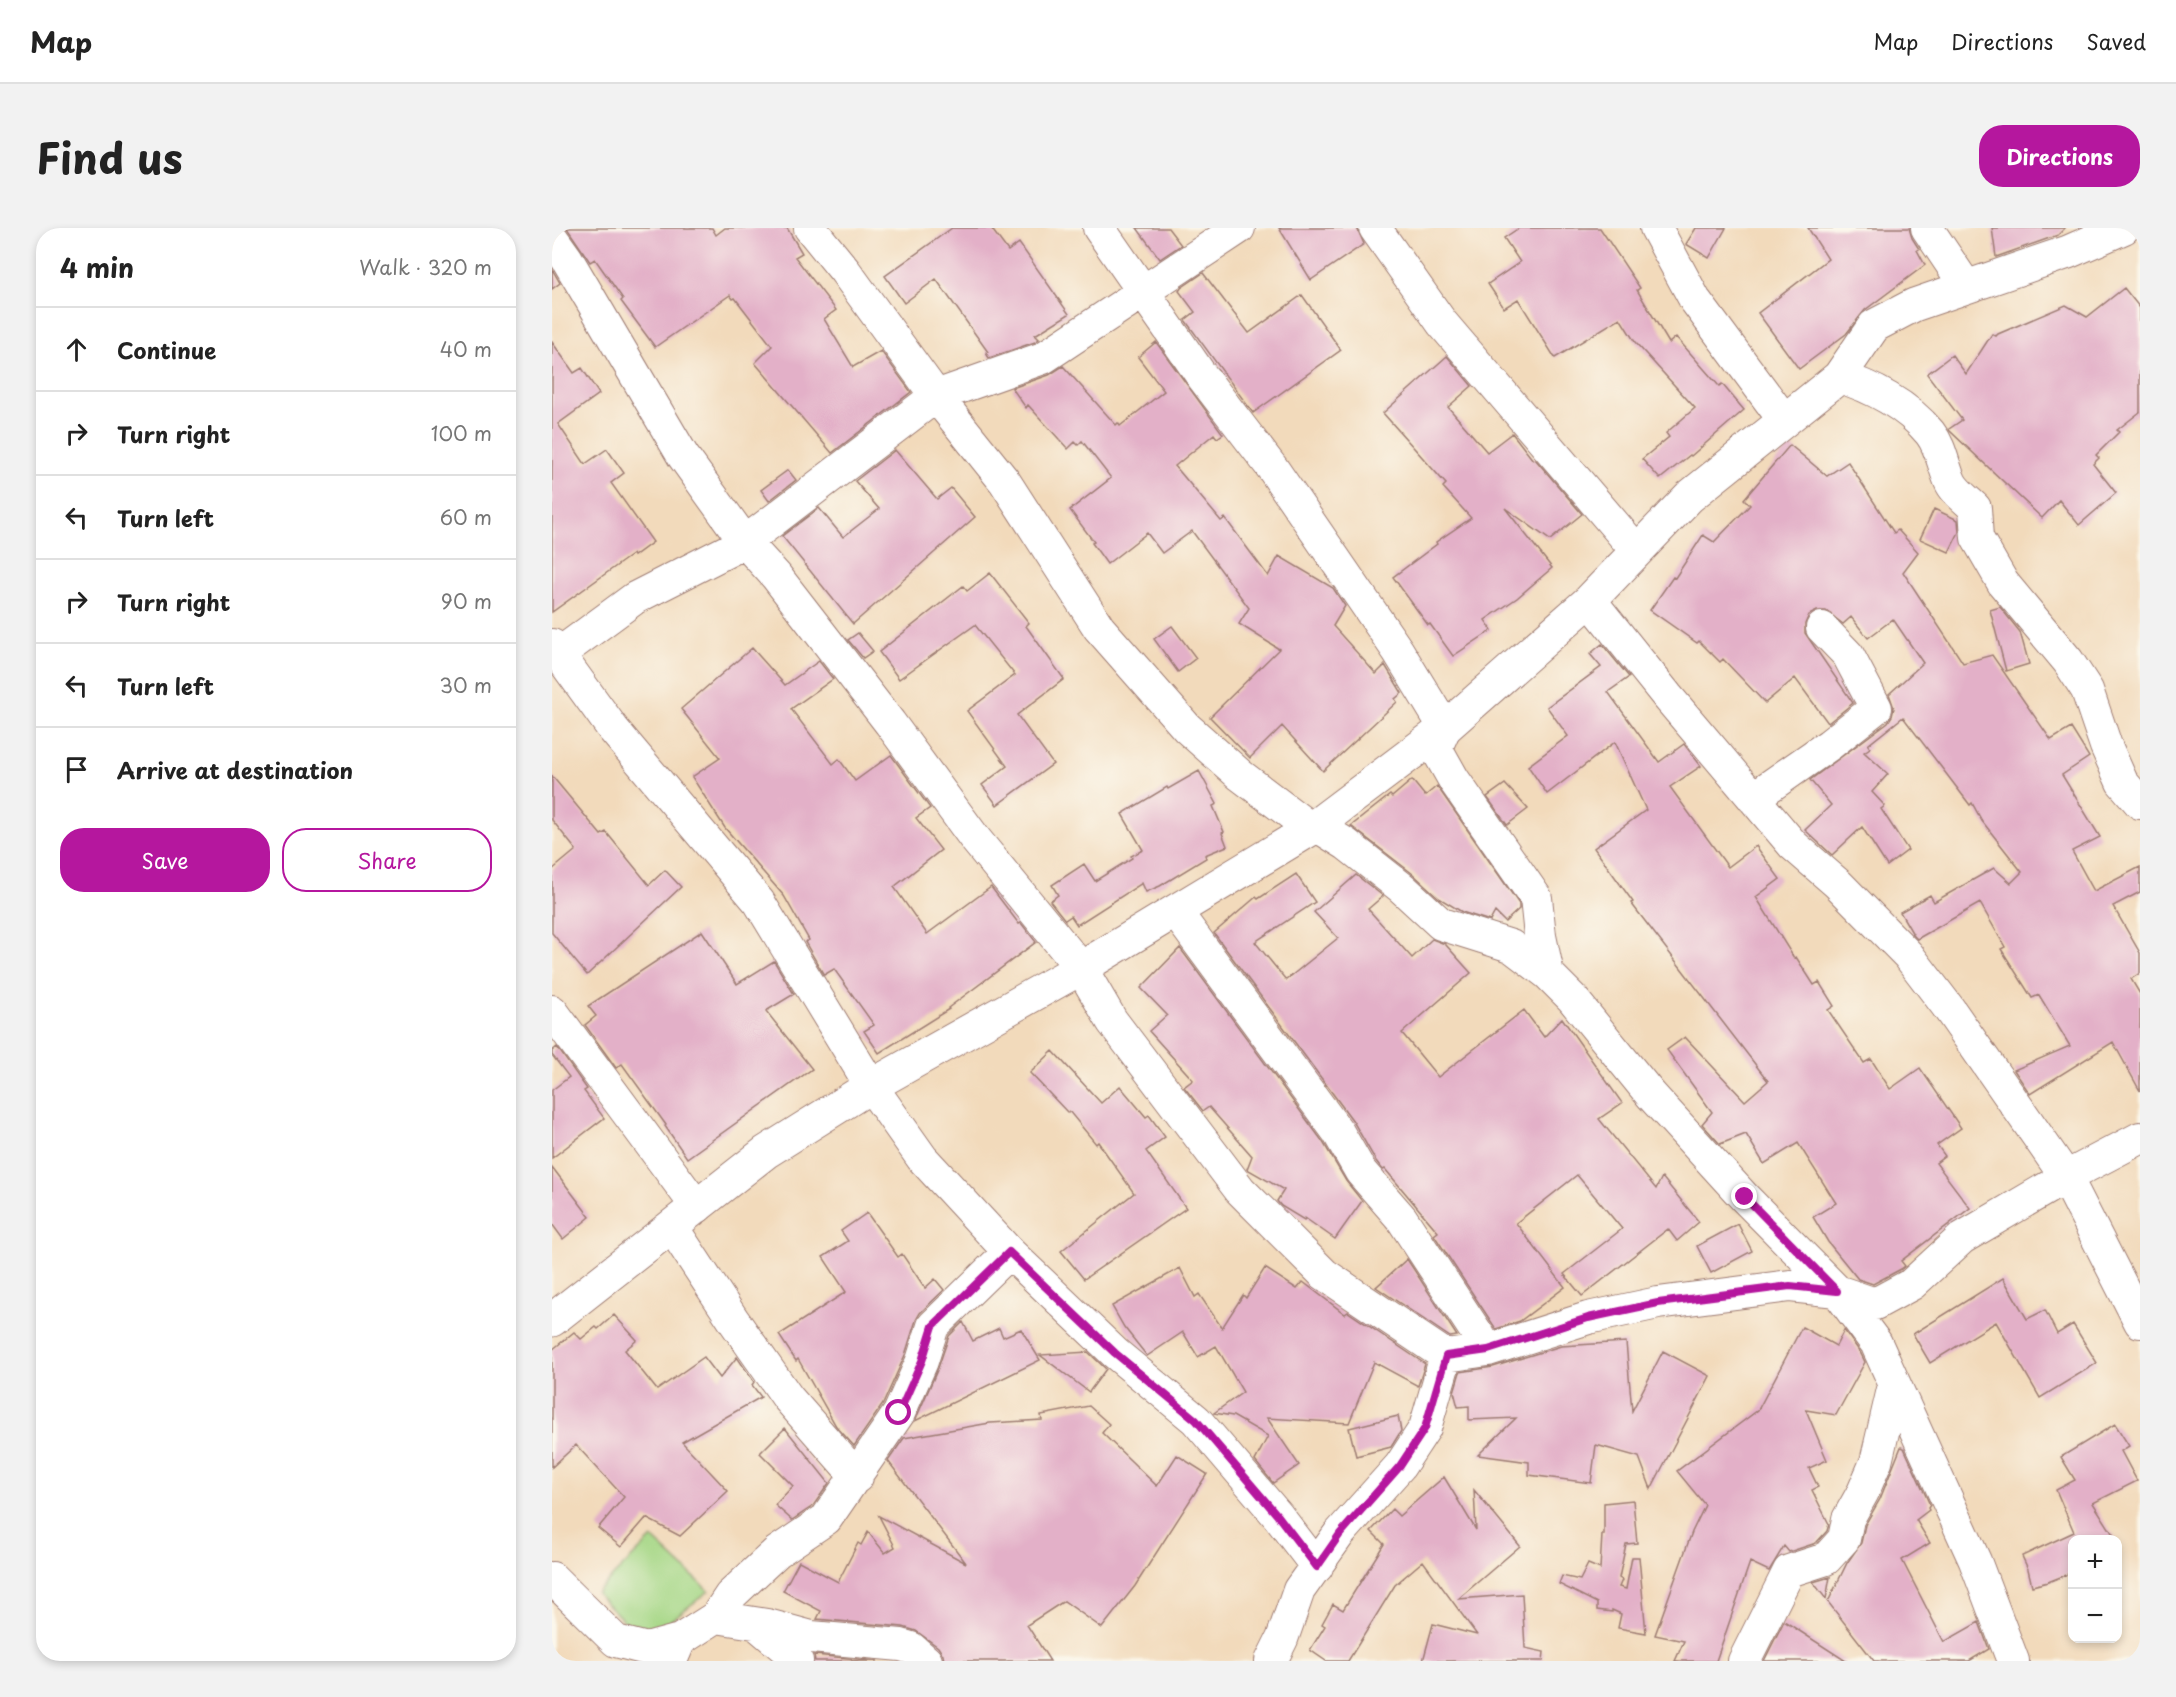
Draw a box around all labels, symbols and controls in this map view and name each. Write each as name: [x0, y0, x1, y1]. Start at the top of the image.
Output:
text: Map: [30, 20, 92, 63]
text: Map: [1873, 25, 1918, 57]
text: Directions: [1951, 25, 2053, 57]
text: Saved: [2086, 25, 2146, 57]
text: Find us: [36, 125, 183, 188]
button: Directions: [1979, 125, 2140, 187]
text: 4 min: [60, 248, 134, 287]
text: Walk · 320 m: [359, 252, 492, 282]
icon: ahead: [60, 333, 93, 366]
text: Continue: [117, 333, 216, 366]
text: 40 m: [440, 334, 492, 364]
icon: right: [60, 417, 93, 450]
text: Turn right: [117, 417, 230, 450]
text: 100 m: [431, 418, 492, 448]
icon: left: [60, 501, 93, 534]
text: Turn left: [117, 501, 214, 534]
text: 60 m: [440, 502, 492, 532]
icon: right: [60, 585, 93, 618]
text: Turn right: [117, 585, 230, 618]
text: 90 m: [441, 586, 492, 616]
icon: left: [60, 669, 93, 702]
text: Turn left: [117, 669, 214, 702]
text: 30 m: [439, 670, 492, 700]
icon: arrive: [60, 753, 93, 786]
text: Arrive at destination: [117, 753, 353, 786]
button: Save: [60, 828, 270, 892]
button: Share: [282, 828, 492, 892]
route end: [1731, 1183, 1757, 1209]
route start: [885, 1399, 911, 1425]
map controls: [2068, 1535, 2122, 1643]
button: +: [2068, 1535, 2122, 1589]
button: −: [2068, 1589, 2122, 1643]

